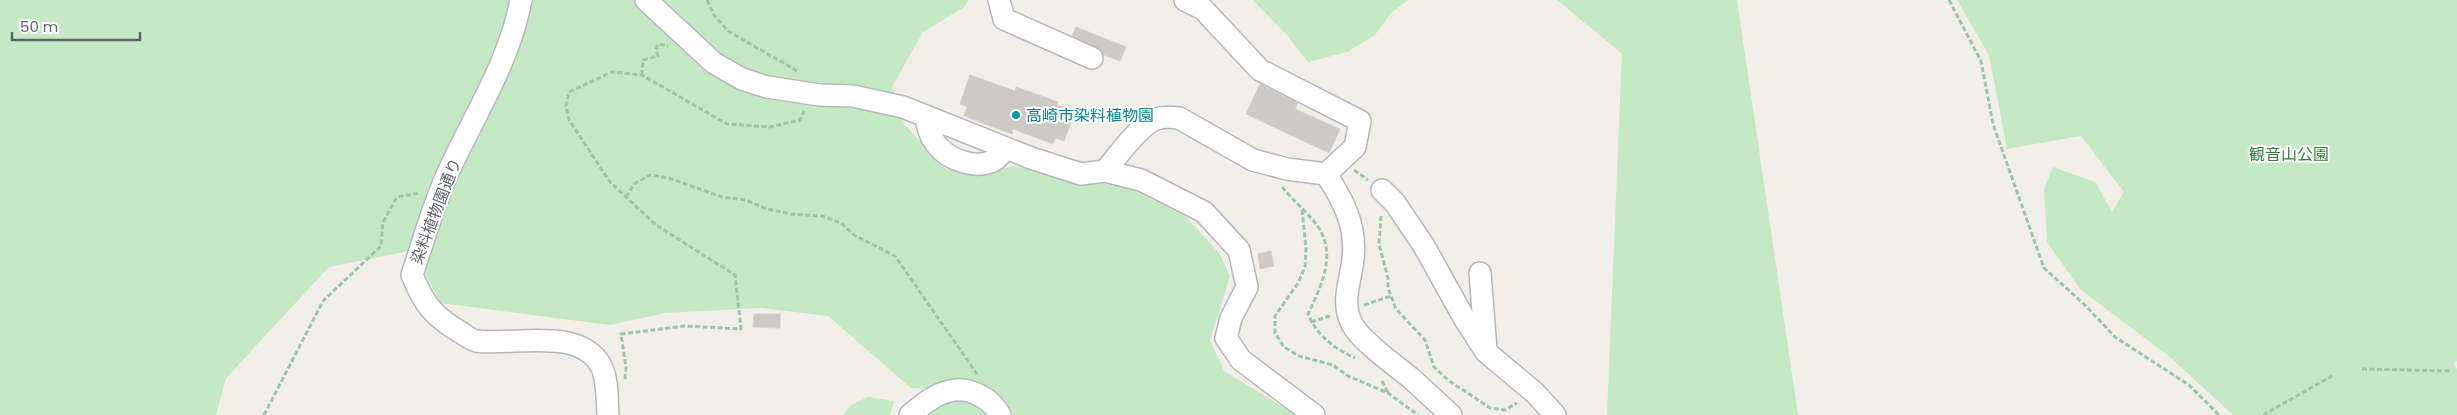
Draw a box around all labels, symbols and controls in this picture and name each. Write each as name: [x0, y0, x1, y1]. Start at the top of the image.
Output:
scale bar: [12, 10, 140, 42]
text: 50 m: [20, 16, 58, 37]
place label: 高崎市染料植物園: [1026, 104, 1154, 127]
marker: 高崎市染料植物園: [1010, 109, 1022, 121]
park label: 観音山公園: [2249, 143, 2329, 166]
street label: 染料植物園通り: [405, 155, 467, 267]

